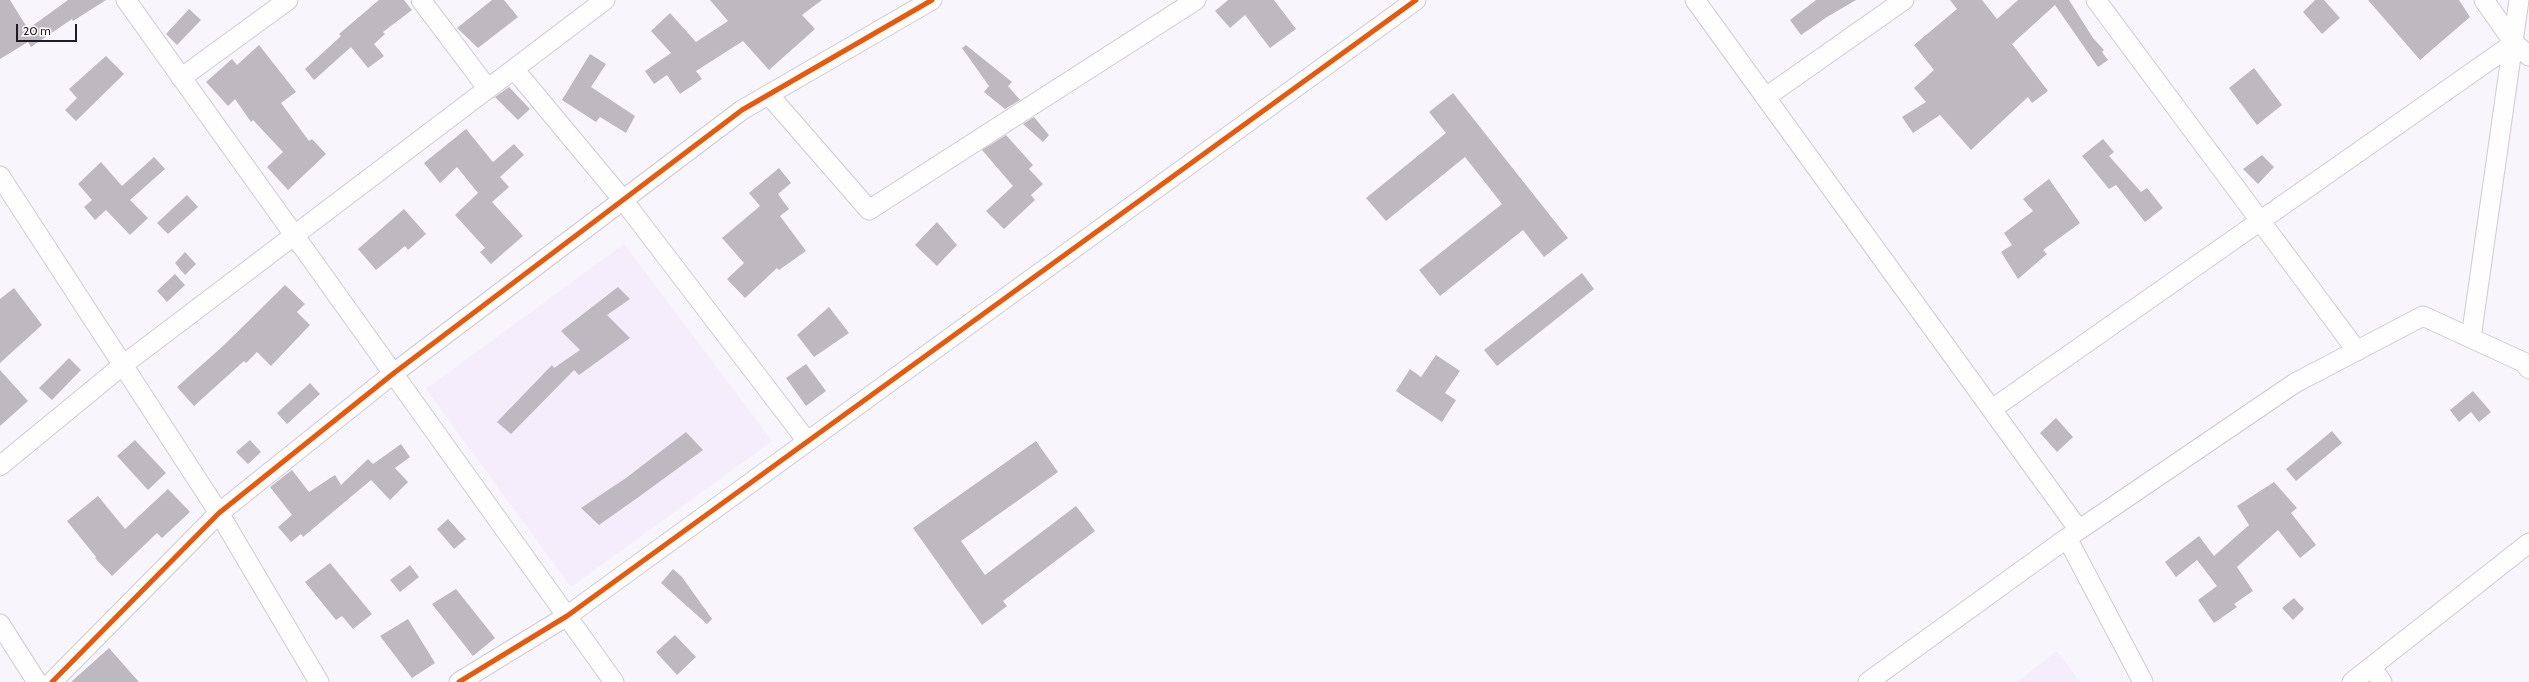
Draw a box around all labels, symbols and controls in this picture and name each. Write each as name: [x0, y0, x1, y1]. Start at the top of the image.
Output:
scale bar: [18, 16, 79, 42]
text: 20 m: [23, 23, 51, 38]

